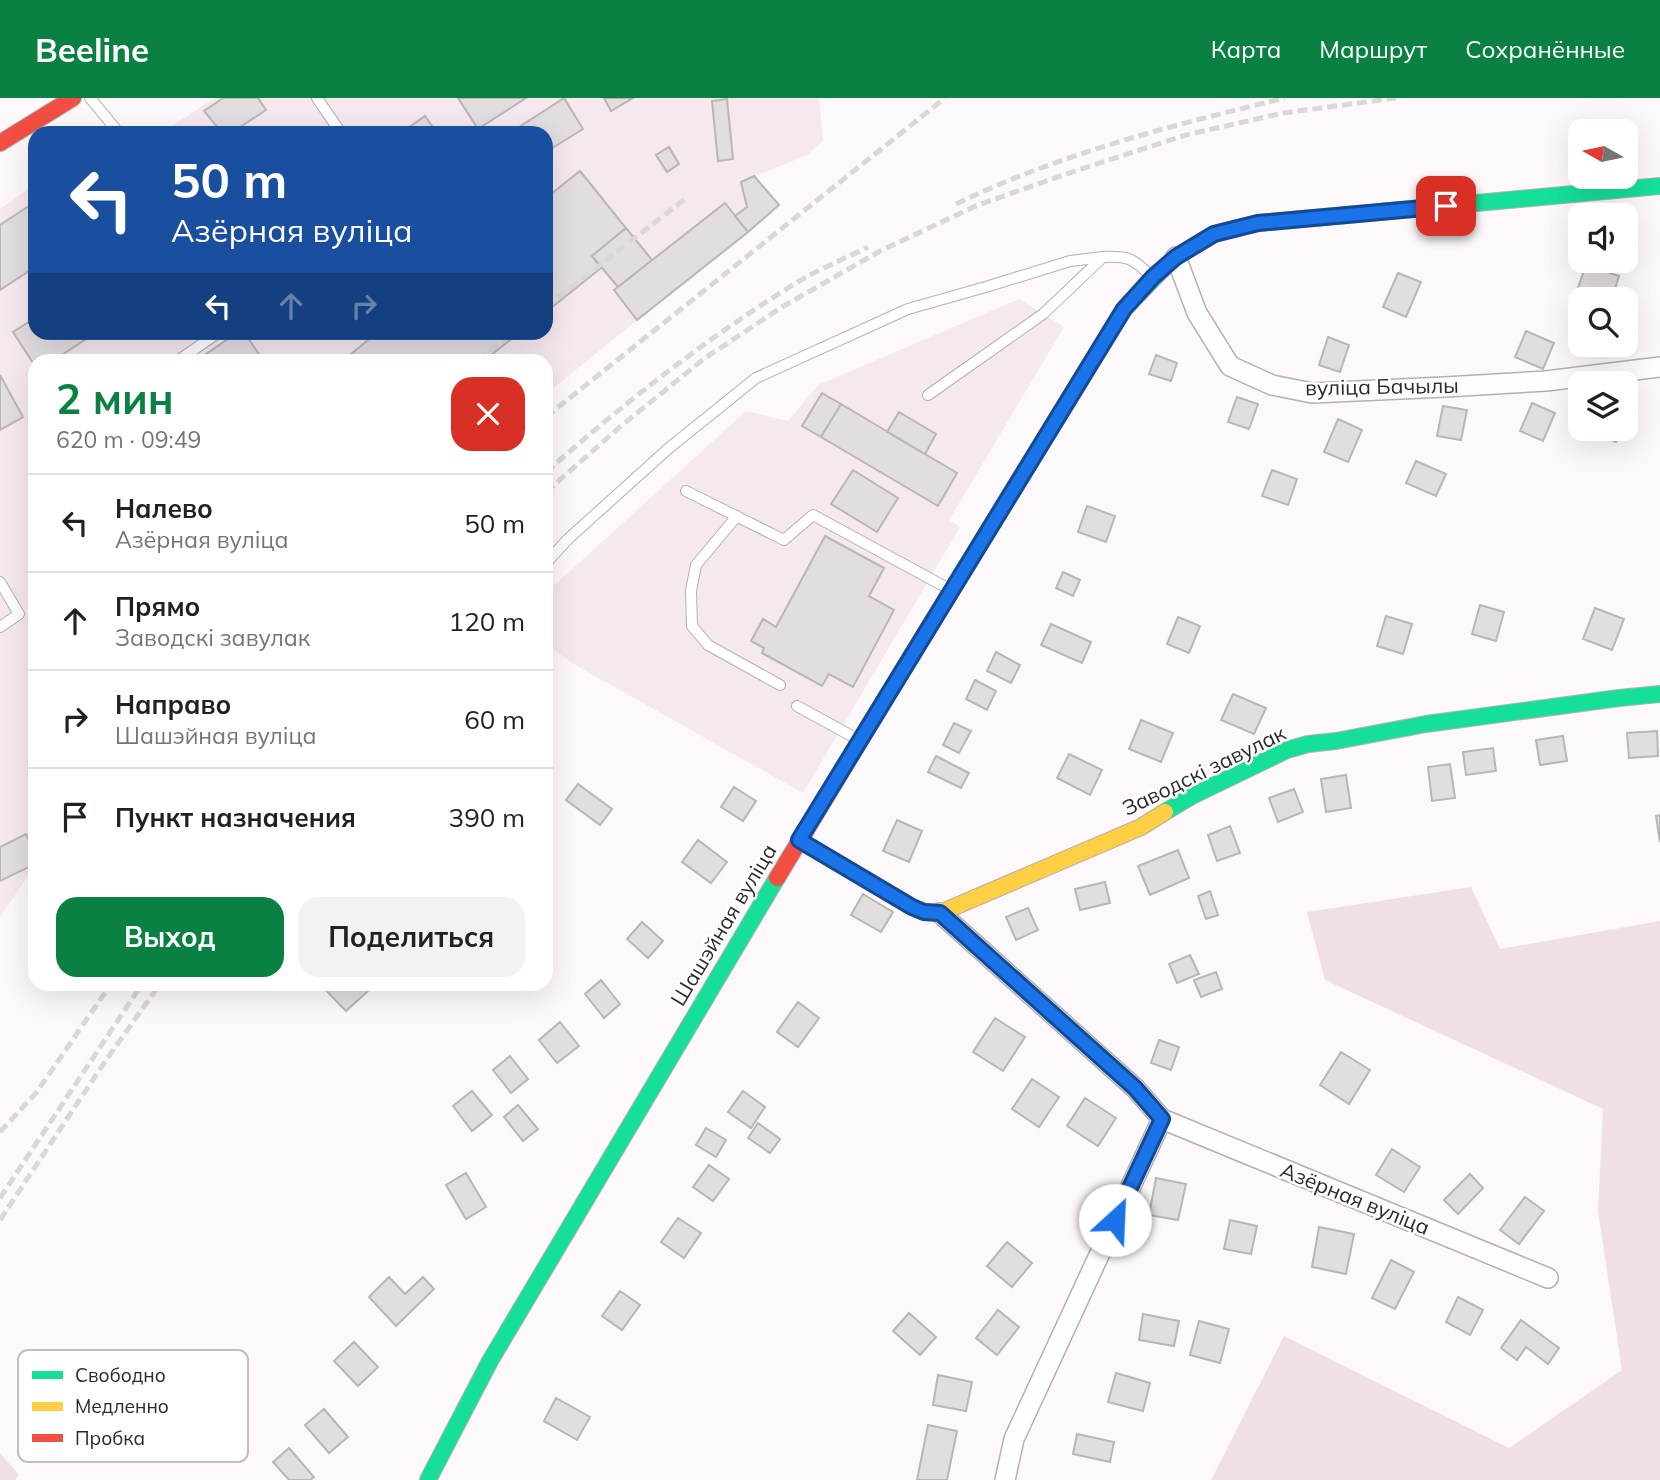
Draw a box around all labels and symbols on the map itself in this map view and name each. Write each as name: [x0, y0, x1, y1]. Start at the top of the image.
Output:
north arrow: [1568, 119, 1638, 189]
pin: [1416, 176, 1476, 236]
street label: вуліца Бачылы: [1305, 372, 1459, 400]
street label: Заводскі завулак: [1118, 719, 1290, 821]
street label: Шашэйная вуліца: [665, 839, 782, 1010]
street label: Азёрная вуліца: [1277, 1156, 1434, 1240]
position arrow: [1078, 1183, 1152, 1257]
legend: [18, 1350, 248, 1462]
text: Свободно: [75, 1363, 166, 1387]
text: Медленно: [75, 1394, 169, 1418]
text: Пробка: [75, 1426, 145, 1450]

